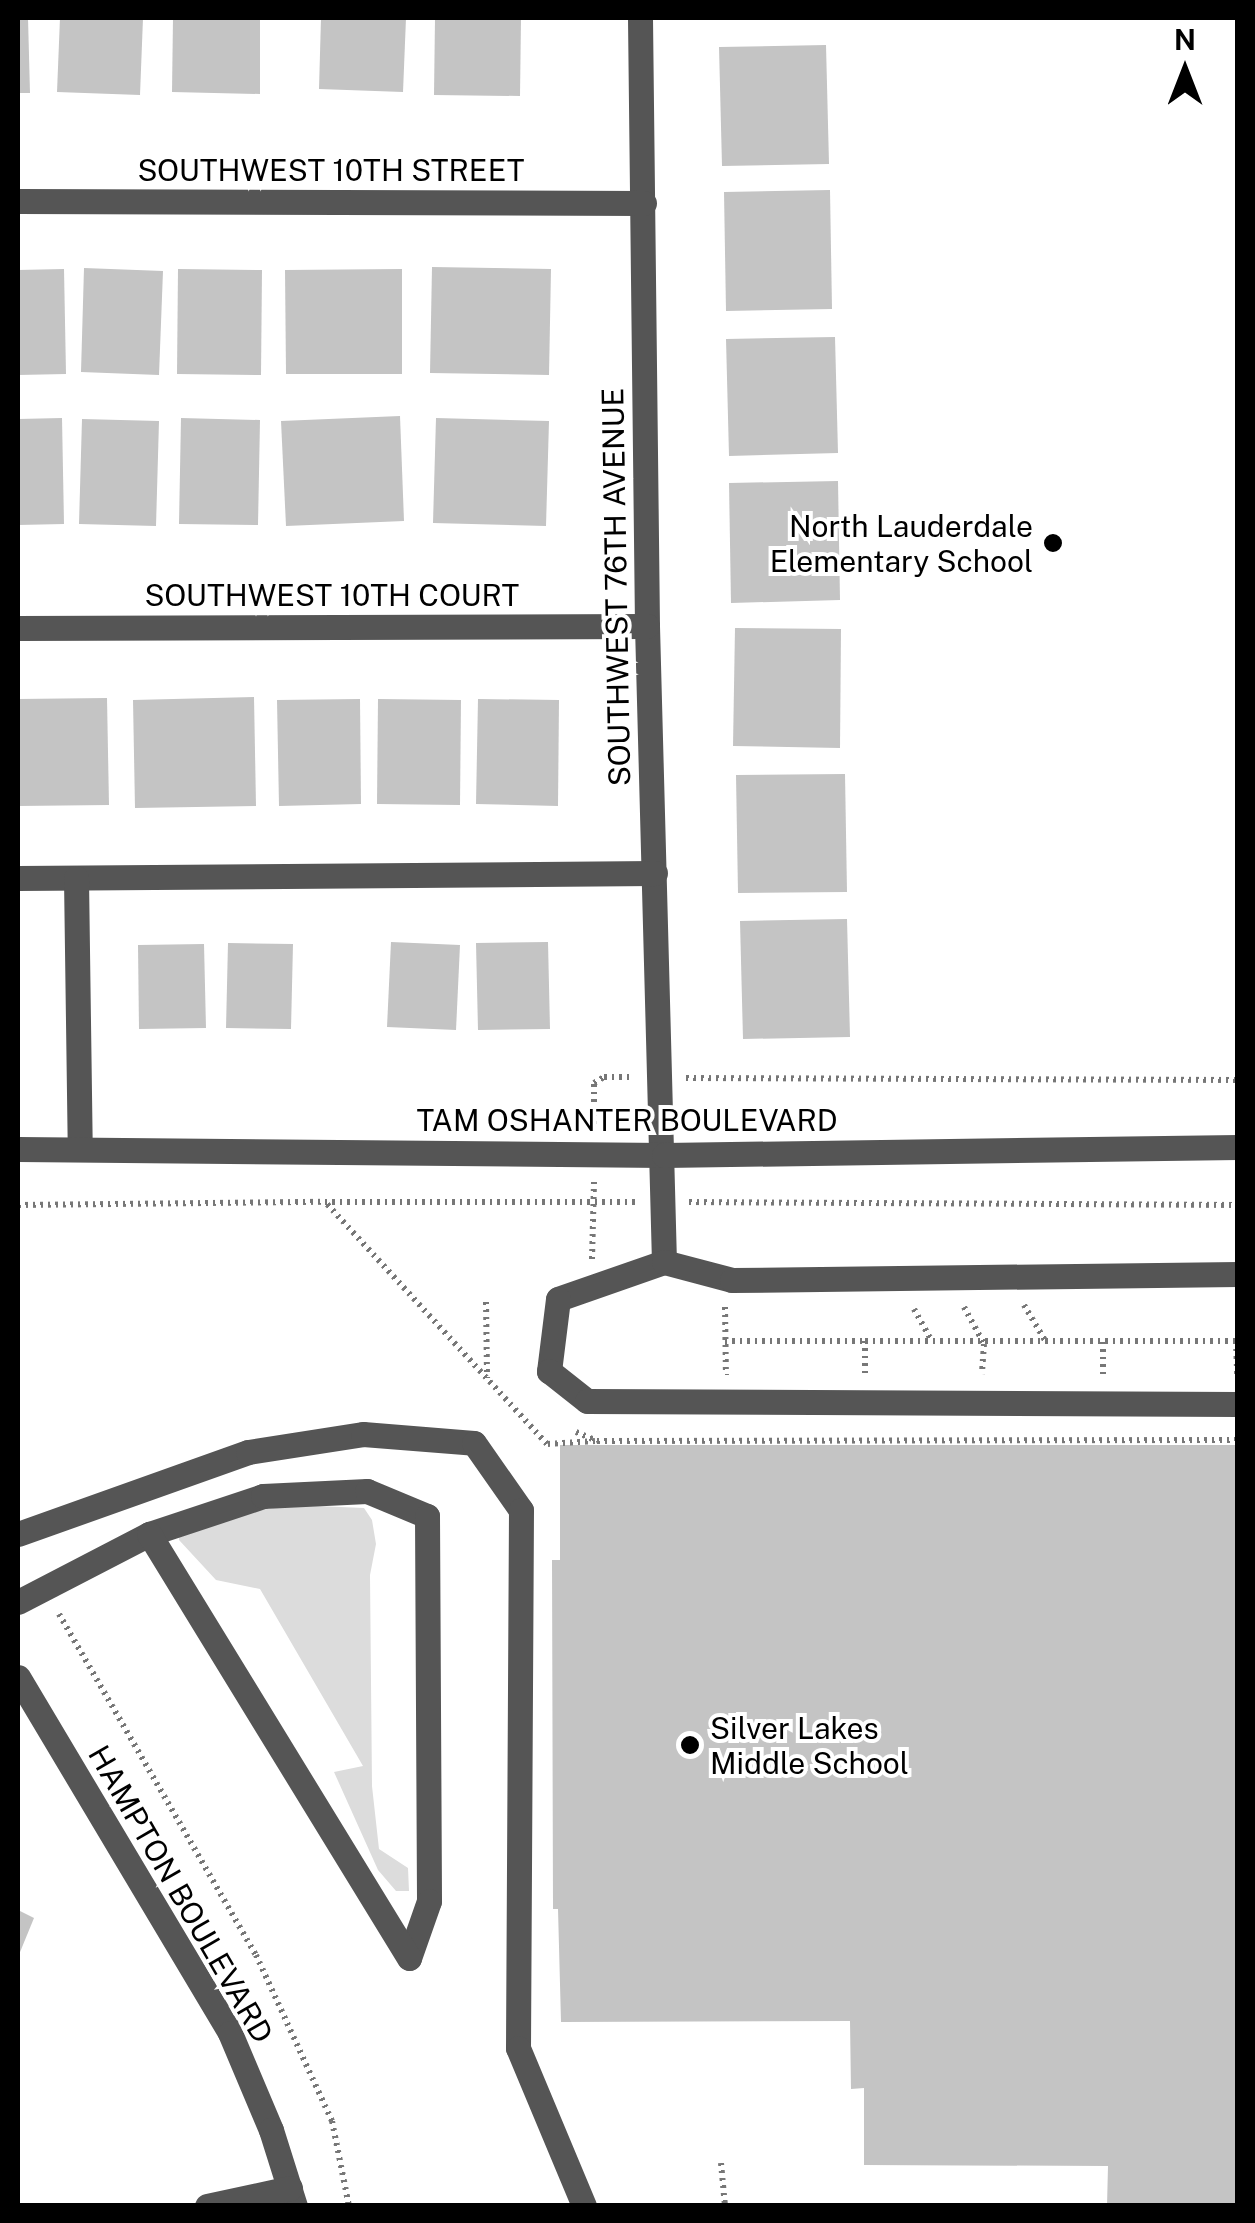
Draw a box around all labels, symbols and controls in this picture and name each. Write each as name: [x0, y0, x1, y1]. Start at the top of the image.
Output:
north arrow: [1135, 20, 1235, 120]
text: N: [1174, 23, 1196, 56]
street label: SOUTHWEST 10TH STREET: [137, 152, 525, 188]
street label: SOUTHWEST 76TH AVENUE: [595, 388, 637, 786]
place label: North Lauderdale Elementary School: [770, 508, 1033, 578]
marker: North Lauderdale Elementary School: [1042, 532, 1064, 554]
street label: SOUTHWEST 10TH COURT: [145, 577, 519, 613]
street label: TAM OSHANTER BOULEVARD: [416, 1102, 838, 1138]
place label: Silver Lakes Middle School: [710, 1710, 909, 1780]
marker: Silver Lakes Middle School: [679, 1734, 701, 1756]
street label: HAMPTON BOULEVARD: [81, 1739, 281, 2049]

